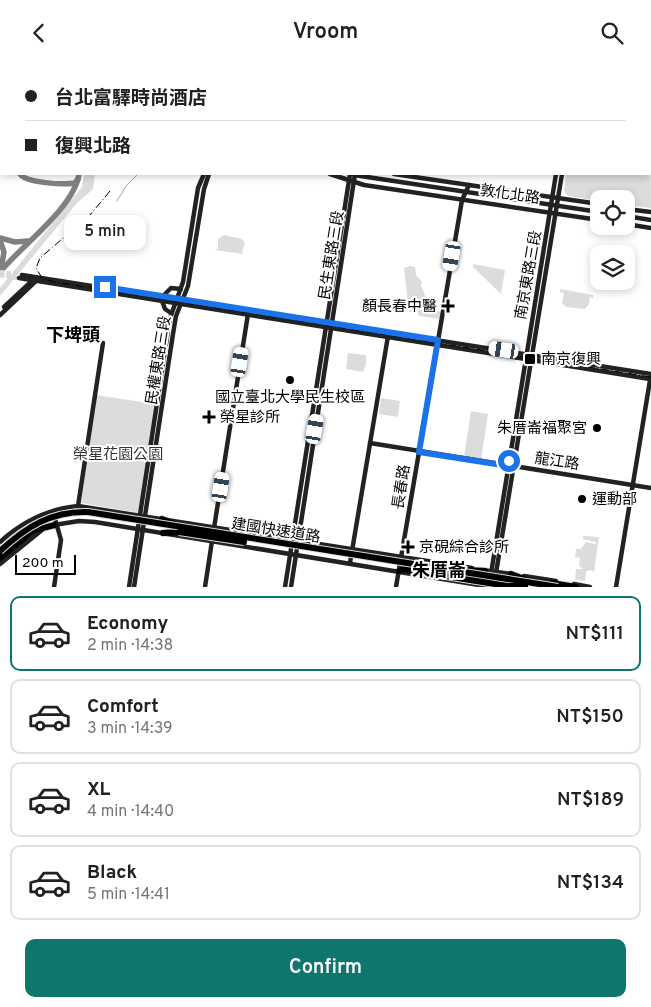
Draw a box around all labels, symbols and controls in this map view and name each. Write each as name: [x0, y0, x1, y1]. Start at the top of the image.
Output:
icon: back: [25, 19, 53, 47]
text: Vroom: [293, 19, 358, 46]
icon: search: [598, 19, 626, 47]
text: 台北富驛時尚酒店: [55, 87, 207, 111]
text: 復興北路: [55, 135, 131, 159]
street label: 敦化北路: [479, 181, 541, 209]
map controls: [590, 190, 635, 290]
button: locate: [590, 190, 635, 235]
street label: 民生東路三段: [316, 209, 349, 301]
callout: 5 min: [64, 215, 146, 249]
text: 5 min: [84, 222, 126, 242]
street label: 南京東路三段: [512, 229, 547, 321]
car: [442, 240, 461, 272]
button: layers: [590, 245, 635, 290]
route end: [94, 276, 116, 298]
place label: 顏長春中醫: [362, 298, 437, 317]
marker: 顏長春中醫: [441, 299, 455, 313]
street label: 民權東路三段: [143, 314, 176, 406]
district label: 下埤頭: [46, 325, 100, 348]
car: [488, 340, 519, 360]
car: [230, 346, 249, 378]
place label: 南京復興: [541, 351, 601, 370]
marker: 南京復興: [523, 352, 537, 366]
marker: 國立臺北大學民生校區: [284, 374, 296, 386]
place label: 國立臺北大學民生校區: [215, 388, 365, 408]
place label: 榮星診所: [220, 409, 280, 428]
marker: 榮星診所: [202, 410, 216, 424]
car: [305, 413, 324, 445]
place label: 朱厝崙福聚宮: [497, 420, 587, 439]
marker: 朱厝崙福聚宮: [591, 422, 603, 434]
park label: 榮星花園公園: [73, 446, 163, 465]
street label: 龍江路: [533, 449, 581, 475]
route start: [498, 450, 520, 472]
street label: 長春路: [390, 464, 415, 511]
car: [211, 471, 230, 503]
place label: 運動部: [592, 491, 637, 510]
marker: 運動部: [576, 493, 588, 505]
street label: 建國快速道路: [230, 514, 322, 548]
place label: 京硯綜合診所: [419, 539, 509, 558]
marker: 京硯綜合診所: [401, 540, 415, 554]
scale bar: [15, 552, 76, 575]
text: 200 m: [22, 555, 64, 572]
district label: 朱厝崙: [412, 560, 466, 583]
icon: car: [27, 611, 72, 656]
text: Economy: [87, 612, 168, 636]
text: NT$111: [565, 622, 624, 646]
text: 2 min · 14:38: [87, 636, 173, 656]
icon: car: [27, 694, 72, 739]
text: Comfort: [87, 695, 159, 719]
text: NT$150: [556, 705, 624, 729]
text: 3 min · 14:39: [87, 719, 173, 739]
icon: car: [27, 777, 72, 822]
text: XL: [87, 778, 110, 802]
text: NT$189: [557, 788, 624, 812]
text: 4 min · 14:40: [87, 802, 174, 822]
icon: car: [27, 860, 72, 905]
text: Black: [87, 861, 137, 885]
text: NT$134: [557, 871, 624, 895]
text: 5 min · 14:41: [87, 885, 170, 905]
button: Confirm: [25, 939, 626, 997]

